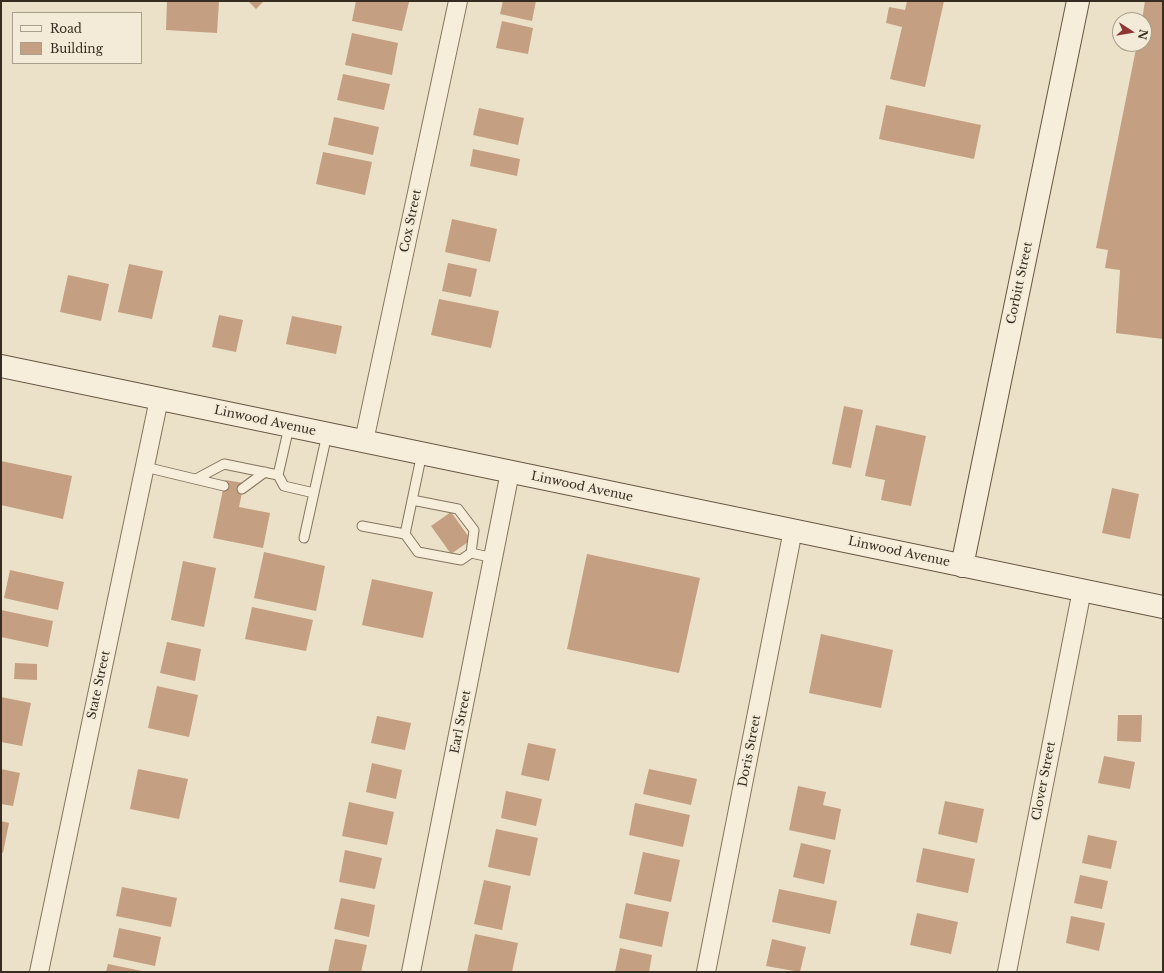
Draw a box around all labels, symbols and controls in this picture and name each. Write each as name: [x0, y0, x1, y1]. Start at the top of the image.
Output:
legend: [12, 12, 142, 64]
north arrow: [1112, 12, 1152, 52]
text: Road: [50, 21, 82, 36]
text: N: [1135, 28, 1151, 41]
text: Building: [50, 41, 103, 56]
street label: Cox Street: [397, 188, 425, 254]
street label: Corbitt Street: [1004, 241, 1036, 325]
street label: Linwood Avenue: [213, 403, 317, 439]
street label: Linwood Avenue: [530, 469, 634, 505]
street label: Linwood Avenue: [847, 534, 951, 570]
street label: State Street: [85, 649, 113, 721]
street label: Earl Street: [448, 689, 474, 755]
street label: Doris Street: [736, 714, 764, 788]
street label: Clover Street: [1029, 740, 1059, 822]

